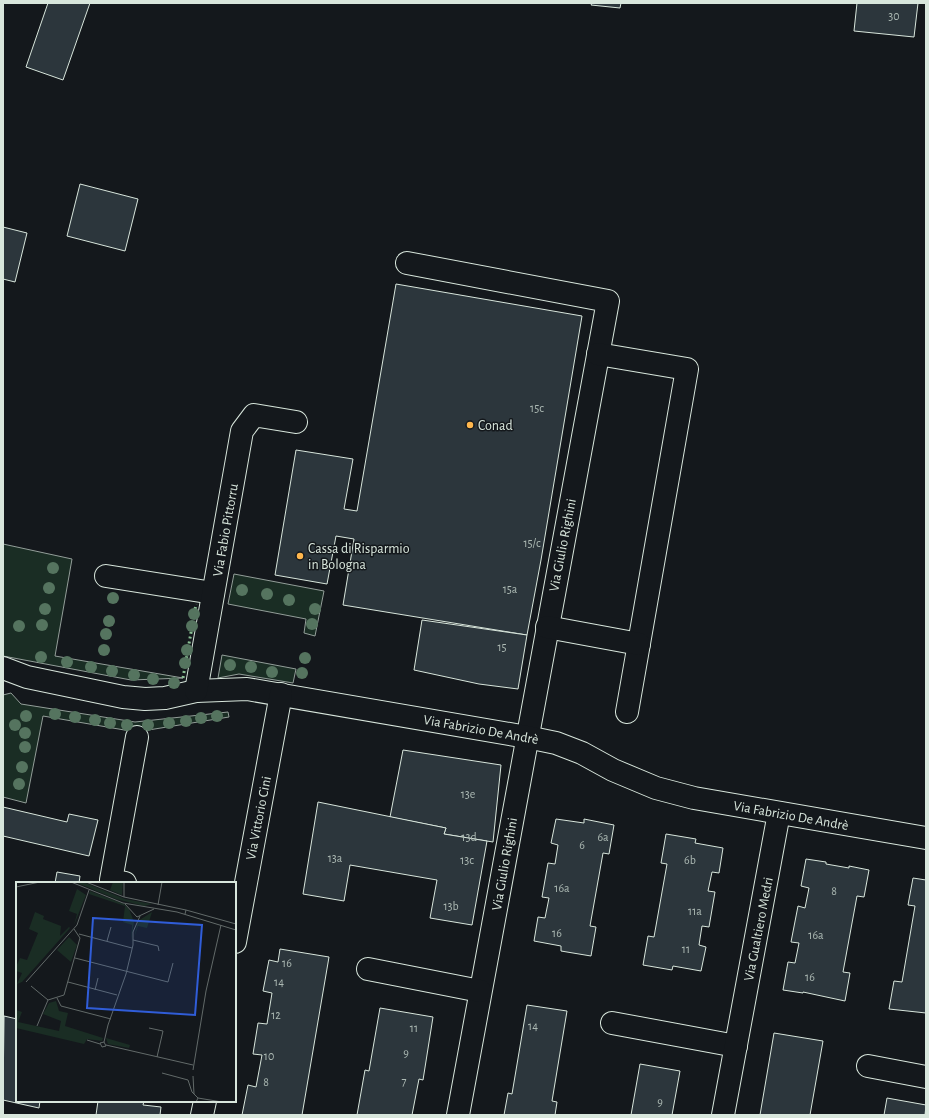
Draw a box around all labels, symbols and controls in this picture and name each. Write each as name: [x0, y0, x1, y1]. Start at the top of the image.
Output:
house number: 30: [888, 10, 900, 22]
house number: 15c: [530, 402, 544, 414]
place label: Conad: [478, 419, 513, 433]
marker: Conad: [465, 420, 475, 430]
street label: Via Fabio Pittorru: [211, 483, 241, 578]
street label: Via Giulio Righini: [547, 498, 579, 593]
house number: 15/c: [523, 537, 541, 549]
place label: Cassa di Risparmio in Bologna: [308, 542, 410, 572]
marker: Cassa di Risparmio in Bologna: [295, 551, 305, 561]
house number: 15a: [503, 583, 518, 595]
house number: 15: [497, 641, 507, 653]
street label: Via Fabrizio De Andrè: [422, 713, 540, 747]
street label: Via Vittorio Cini: [244, 775, 274, 861]
house number: 13e: [461, 788, 475, 800]
street label: Via Fabrizio De Andrè: [732, 799, 850, 833]
street label: Via Giulio Righini: [490, 817, 520, 912]
house number: 13d: [461, 831, 477, 843]
house number: 6a: [597, 831, 609, 843]
house number: 6: [579, 839, 585, 851]
house number: 13a: [328, 852, 343, 864]
house number: 13c: [460, 854, 474, 866]
house number: 6b: [684, 854, 696, 866]
street label: Via Gualtiero Medri: [742, 876, 776, 982]
inset map: [16, 882, 236, 1102]
house number: 16a: [554, 882, 570, 894]
house number: 8: [831, 885, 837, 897]
house number: 13b: [443, 900, 459, 912]
house number: 11a: [688, 905, 702, 917]
house number: 16: [552, 927, 562, 939]
house number: 16a: [808, 929, 824, 941]
house number: 11: [682, 943, 690, 955]
house number: 16: [282, 957, 292, 969]
house number: 16: [805, 971, 815, 983]
house number: 14: [274, 976, 284, 988]
house number: 12: [271, 1009, 281, 1021]
house number: 14: [528, 1020, 538, 1032]
house number: 11: [410, 1022, 418, 1034]
house number: 9: [403, 1047, 409, 1059]
house number: 10: [264, 1050, 274, 1062]
house number: 7: [401, 1075, 407, 1087]
house number: 8: [263, 1076, 269, 1088]
house number: 9: [657, 1096, 663, 1108]

